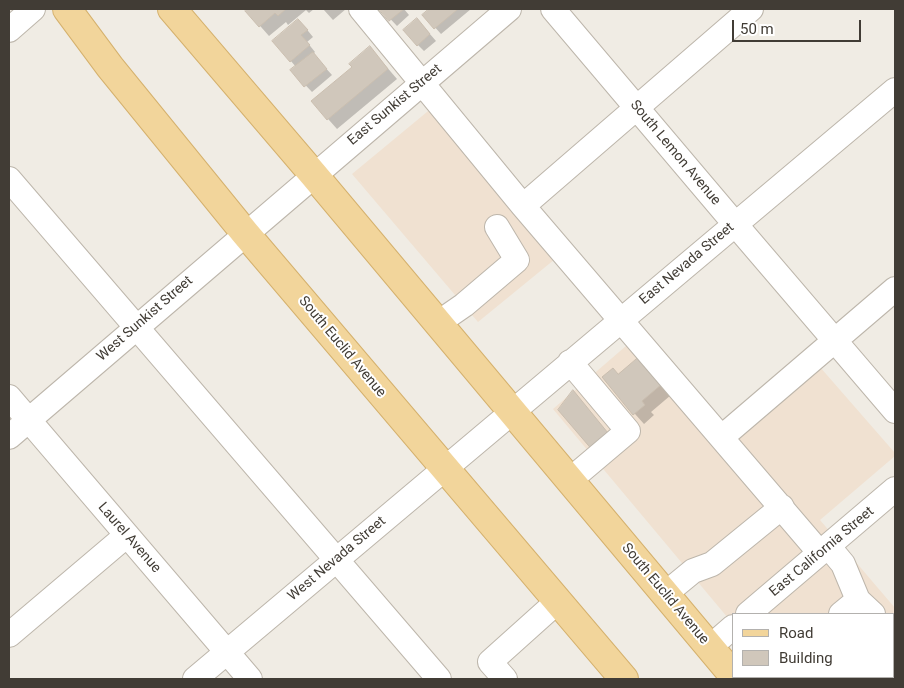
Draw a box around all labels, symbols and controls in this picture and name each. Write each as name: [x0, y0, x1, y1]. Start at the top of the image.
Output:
scale bar: [734, 10, 863, 42]
text: 50 m: [740, 20, 774, 38]
street label: East Sunkist Street: [345, 61, 445, 149]
street label: South Lemon Avenue: [626, 97, 724, 209]
street label: East Nevada Street: [636, 220, 738, 308]
street label: West Sunkist Street: [94, 273, 196, 365]
street label: South Euclid Avenue: [295, 293, 389, 401]
street label: Laurel Avenue: [94, 499, 164, 577]
street label: East California Street: [766, 503, 878, 601]
street label: West Nevada Street: [285, 513, 389, 605]
street label: South Euclid Avenue: [618, 540, 712, 648]
legend: [732, 613, 894, 678]
text: Road: [779, 624, 813, 642]
text: Building: [779, 649, 833, 667]

